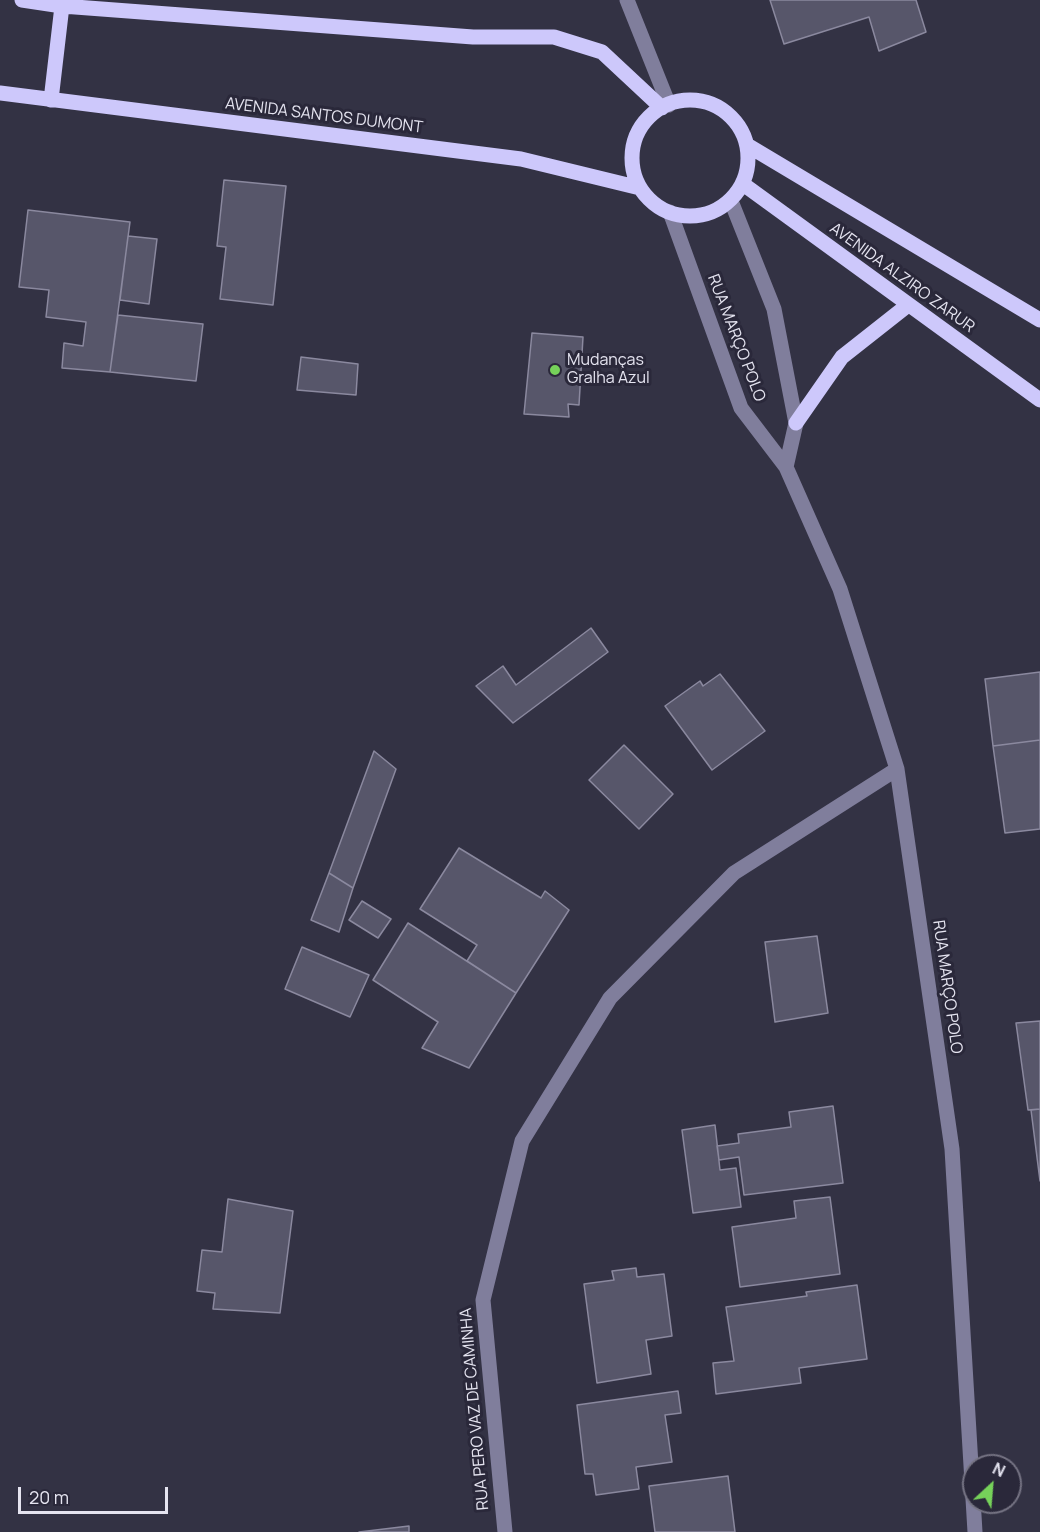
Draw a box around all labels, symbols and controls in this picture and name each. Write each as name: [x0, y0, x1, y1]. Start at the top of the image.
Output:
street label: AVENIDA SANTOS DUMONT: [224, 94, 424, 138]
street label: AVENIDA ALZIRO ZARUR: [826, 219, 978, 337]
street label: RUA MARÇO POLO: [703, 272, 769, 404]
place label: Mudanças Gralha Azul: [567, 351, 650, 389]
marker: Mudanças Gralha Azul: [548, 363, 562, 377]
street label: RUA MARÇO POLO: [928, 919, 966, 1055]
street label: RUA PERO VAZ DE CAMINHA: [457, 1307, 493, 1511]
north arrow: [962, 1454, 1022, 1514]
text: N: [989, 1457, 1009, 1482]
scale bar: [21, 1475, 171, 1513]
text: 20 m: [29, 1485, 69, 1509]

